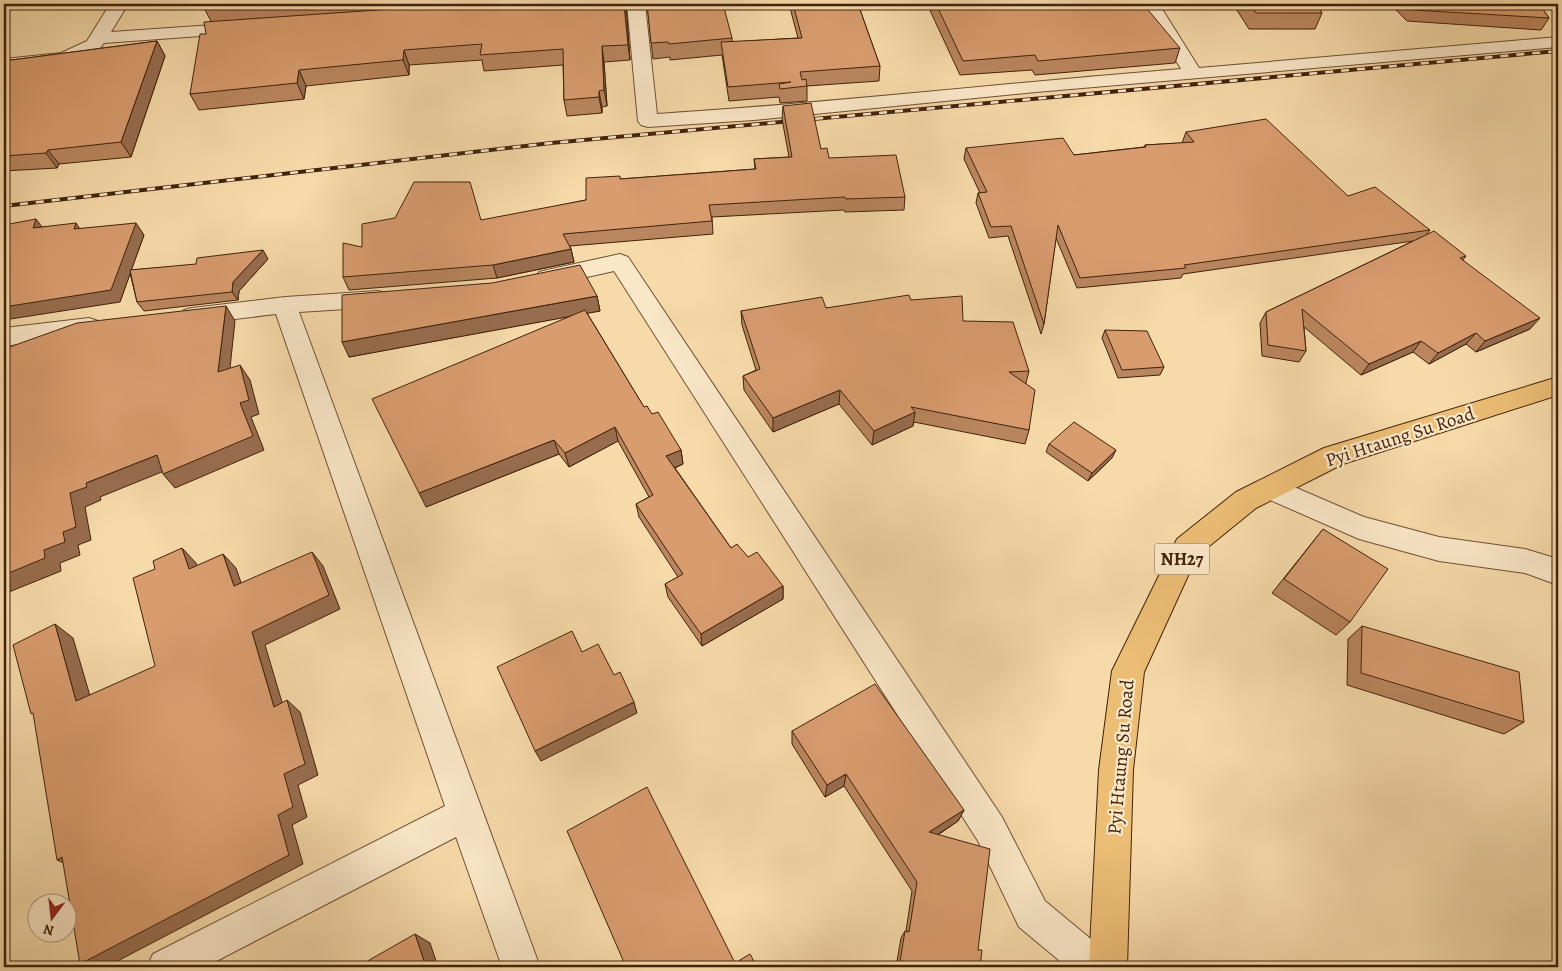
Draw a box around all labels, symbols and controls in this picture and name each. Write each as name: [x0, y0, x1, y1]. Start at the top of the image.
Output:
street label: Pyi Htaung Su Road: [1322, 400, 1479, 473]
road number: NH27: [1154, 544, 1210, 574]
street label: Pyi Htaung Su Road: [1101, 678, 1141, 836]
north arrow: [28, 894, 78, 944]
text: N: [41, 920, 56, 941]

